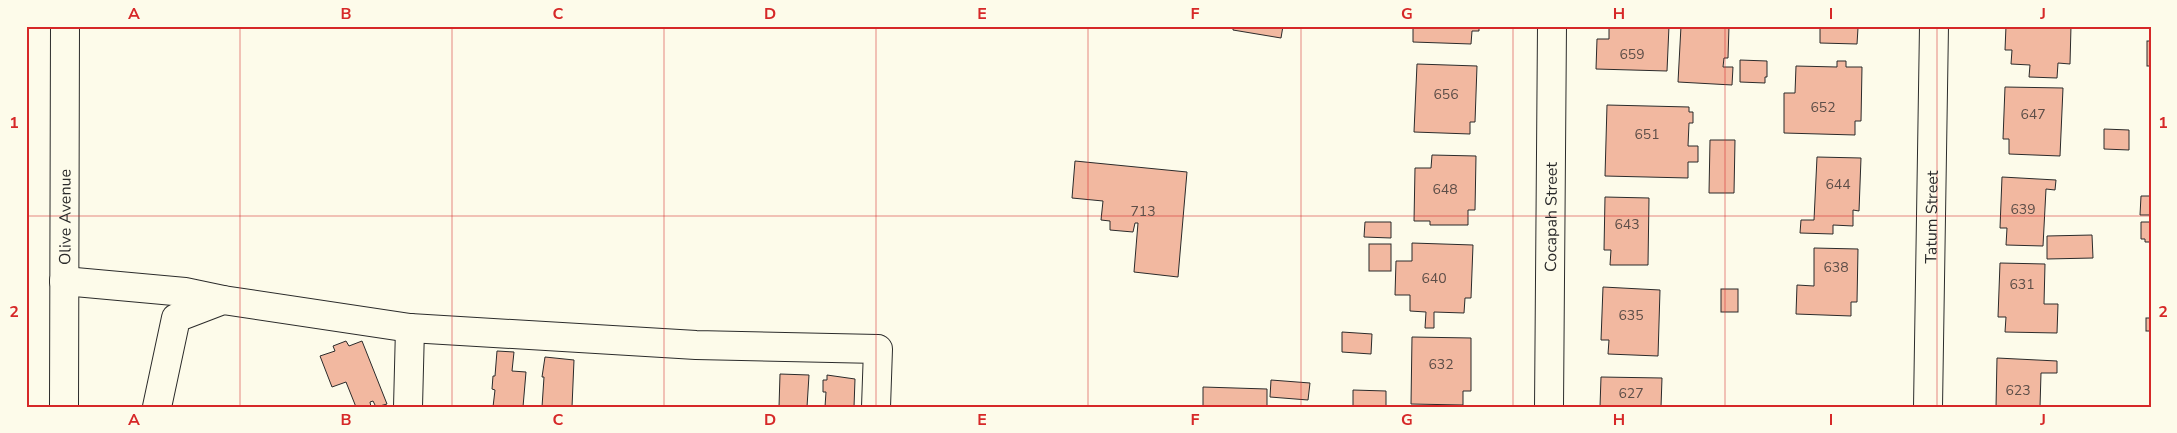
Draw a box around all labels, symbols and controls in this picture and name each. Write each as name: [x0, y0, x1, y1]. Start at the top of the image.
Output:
text: A: [128, 3, 140, 25]
text: B: [340, 3, 352, 25]
text: C: [553, 3, 564, 25]
text: D: [764, 3, 776, 25]
text: E: [977, 3, 987, 25]
text: F: [1191, 3, 1200, 25]
text: G: [1401, 3, 1413, 25]
text: H: [1613, 3, 1625, 25]
text: I: [1829, 3, 1833, 25]
text: J: [2039, 3, 2046, 25]
house number: 659: [1619, 45, 1645, 64]
house number: 656: [1433, 85, 1459, 104]
house number: 652: [1810, 98, 1836, 117]
house number: 647: [2020, 105, 2046, 124]
text: 1: [9, 112, 19, 134]
text: 1: [2158, 112, 2168, 134]
house number: 651: [1634, 125, 1660, 144]
street label: Cocapah Street: [1540, 162, 1563, 272]
street label: Olive Avenue: [54, 169, 77, 265]
street label: Tatum Street: [1920, 170, 1944, 264]
house number: 644: [1825, 175, 1851, 194]
house number: 648: [1432, 180, 1458, 199]
house number: 639: [2010, 200, 2036, 219]
house number: 713: [1130, 202, 1156, 221]
house number: 643: [1614, 215, 1640, 234]
house number: 638: [1823, 258, 1849, 277]
house number: 640: [1421, 269, 1447, 288]
house number: 631: [2009, 275, 2035, 294]
text: 2: [9, 301, 19, 323]
text: 2: [2158, 301, 2168, 323]
house number: 635: [1618, 306, 1644, 325]
house number: 632: [1428, 355, 1454, 374]
house number: 623: [2005, 381, 2031, 400]
house number: 627: [1618, 384, 1644, 403]
text: A: [128, 409, 140, 431]
text: B: [340, 409, 352, 431]
text: C: [553, 409, 564, 431]
text: D: [764, 409, 776, 431]
text: E: [977, 409, 987, 431]
text: F: [1191, 409, 1200, 431]
text: G: [1401, 409, 1413, 431]
text: H: [1613, 409, 1625, 431]
text: I: [1829, 409, 1833, 431]
text: J: [2039, 409, 2046, 431]

